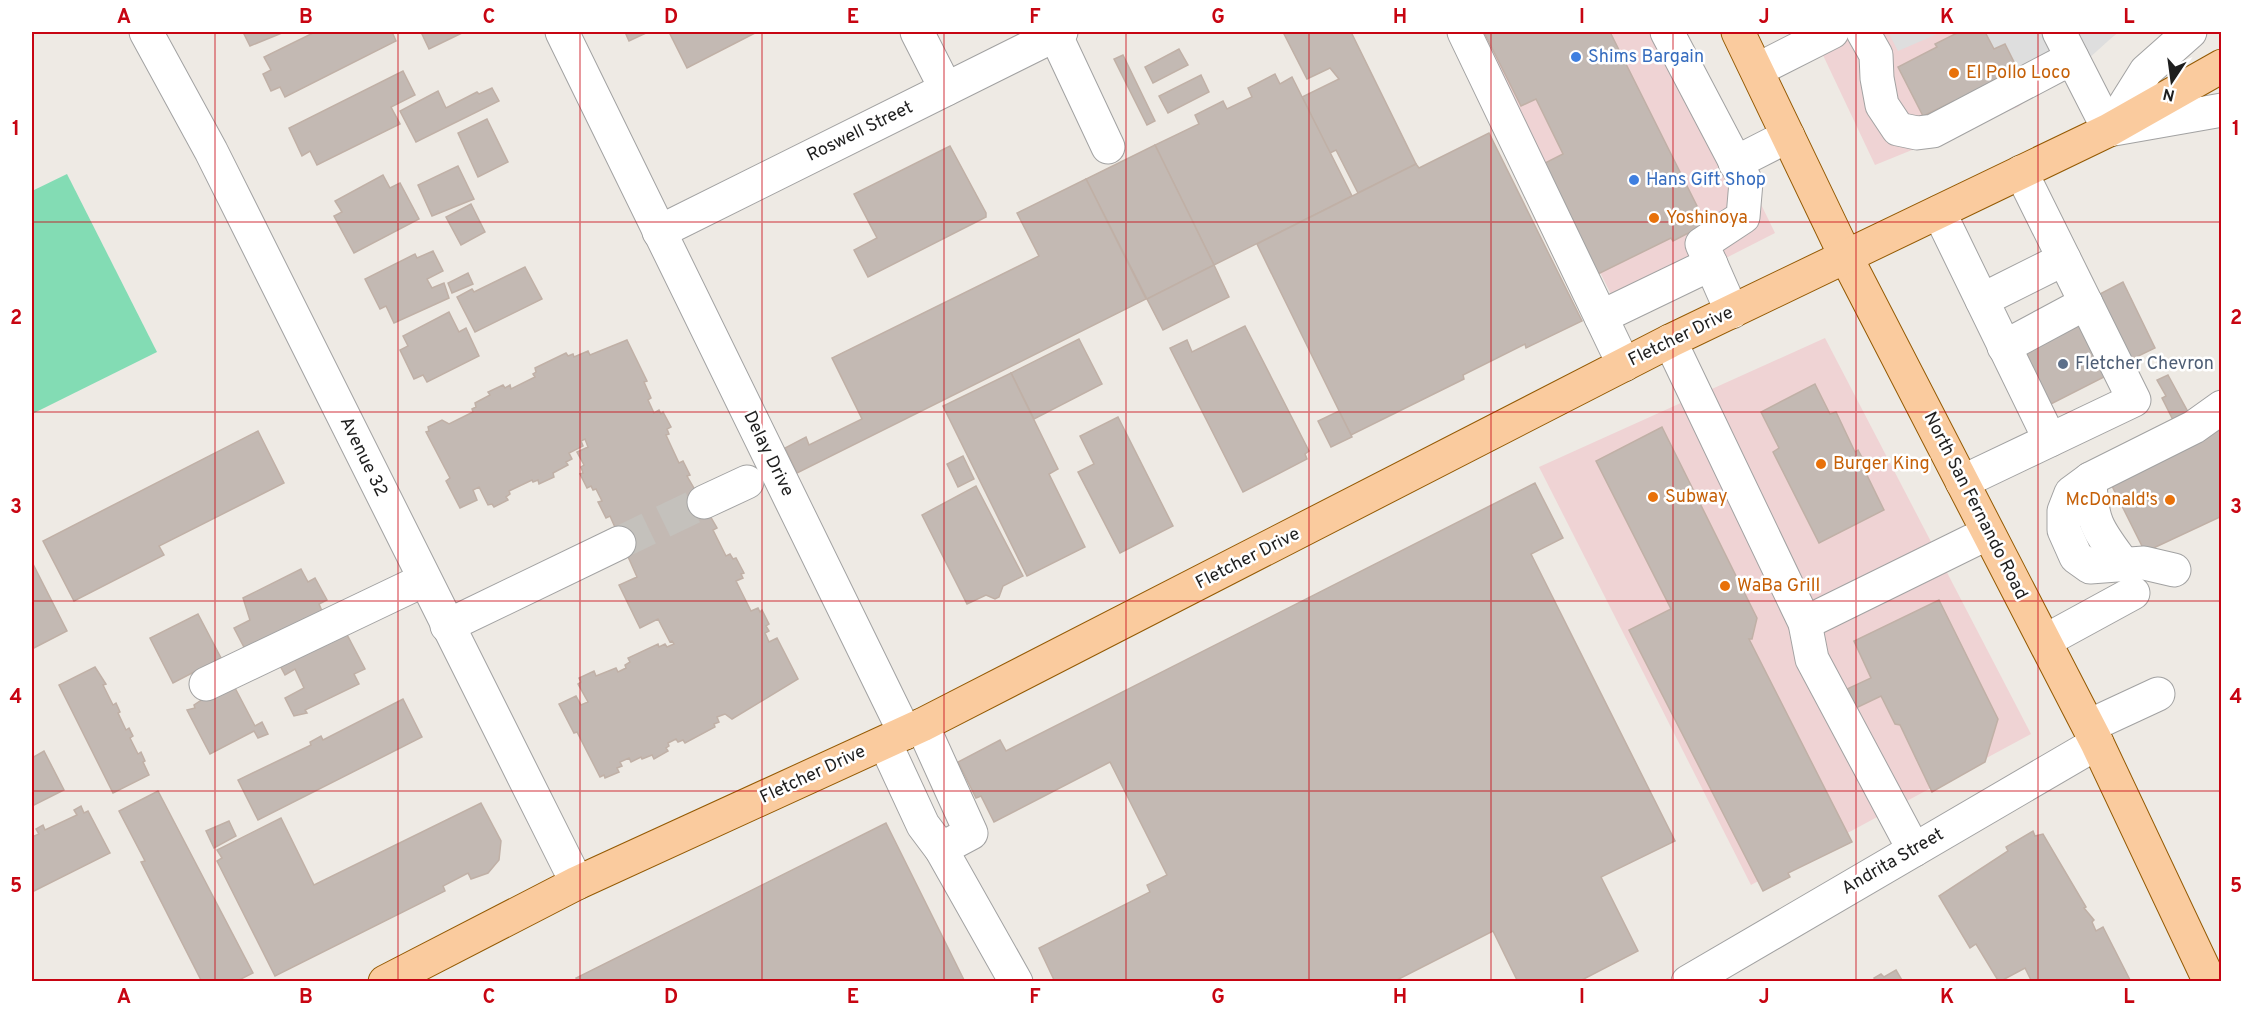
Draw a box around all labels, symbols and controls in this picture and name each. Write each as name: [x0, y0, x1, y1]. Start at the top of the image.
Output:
text: A: [117, 5, 131, 31]
text: B: [299, 5, 313, 31]
text: C: [483, 5, 495, 31]
text: D: [664, 5, 678, 31]
text: E: [847, 5, 859, 31]
text: F: [1029, 5, 1041, 31]
text: G: [1211, 5, 1225, 31]
text: H: [1393, 5, 1407, 31]
text: I: [1579, 5, 1585, 31]
text: J: [1758, 5, 1770, 31]
text: K: [1940, 5, 1954, 31]
text: L: [2123, 5, 2135, 31]
place label: Shims Bargain: [1588, 46, 1704, 69]
marker: Shims Bargain: [1569, 50, 1583, 64]
north arrow: [2142, 51, 2202, 111]
place label: El Pollo Loco: [1966, 62, 2070, 85]
marker: El Pollo Loco: [1947, 66, 1961, 80]
text: N: [2161, 83, 2177, 105]
street label: Roswell Street: [803, 96, 917, 168]
text: 1: [12, 117, 20, 143]
text: 1: [2232, 117, 2240, 143]
place label: Hans Gift Shop: [1646, 169, 1766, 192]
marker: Hans Gift Shop: [1627, 173, 1641, 187]
place label: Yoshinoya: [1666, 207, 1748, 230]
marker: Yoshinoya: [1647, 211, 1661, 225]
street label: Fletcher Drive: [1625, 302, 1737, 372]
text: 2: [10, 306, 22, 332]
text: 2: [2230, 306, 2242, 332]
place label: Fletcher Chevron: [2075, 353, 2214, 376]
marker: Fletcher Chevron: [2056, 357, 2070, 371]
street label: Delay Drive: [737, 407, 799, 501]
street label: North San Fernando Road: [1918, 408, 2032, 604]
street label: Avenue 32: [334, 413, 392, 501]
place label: Burger King: [1833, 453, 1930, 476]
marker: Burger King: [1814, 457, 1828, 471]
place label: Subway: [1665, 486, 1728, 509]
place label: McDonald's: [2066, 489, 2158, 512]
marker: Subway: [1646, 490, 1660, 504]
marker: McDonald's: [2163, 493, 2177, 507]
text: 3: [10, 495, 22, 521]
text: 3: [2230, 495, 2242, 521]
street label: Fletcher Drive: [1192, 523, 1304, 595]
place label: WaBa Grill: [1737, 575, 1820, 598]
marker: WaBa Grill: [1718, 579, 1732, 593]
text: 4: [10, 685, 22, 711]
text: 4: [2230, 685, 2242, 711]
street label: Fletcher Drive: [756, 740, 870, 810]
street label: Andrita Street: [1838, 824, 1948, 900]
text: 5: [10, 874, 22, 900]
text: 5: [2230, 874, 2242, 900]
text: A: [117, 985, 131, 1011]
text: B: [299, 985, 313, 1011]
text: C: [483, 985, 495, 1011]
text: D: [664, 985, 678, 1011]
text: E: [847, 985, 859, 1011]
text: F: [1029, 985, 1041, 1011]
text: G: [1211, 985, 1225, 1011]
text: H: [1393, 985, 1407, 1011]
text: I: [1579, 985, 1585, 1011]
text: J: [1758, 985, 1770, 1011]
text: K: [1940, 985, 1954, 1011]
text: L: [2123, 985, 2135, 1011]

